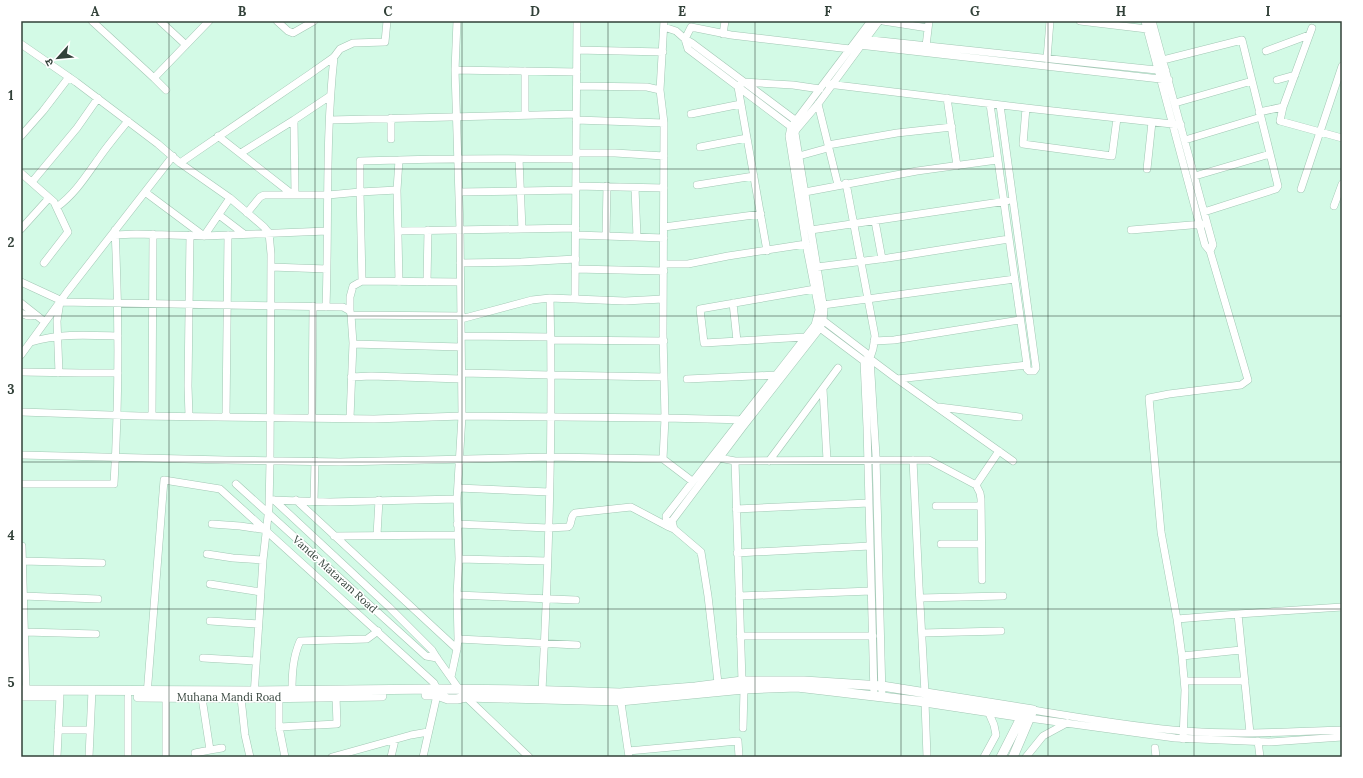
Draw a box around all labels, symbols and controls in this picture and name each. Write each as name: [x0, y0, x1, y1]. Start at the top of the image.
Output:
text: A: [91, 3, 100, 20]
text: B: [238, 3, 247, 20]
text: C: [384, 3, 393, 20]
text: D: [530, 3, 540, 20]
text: E: [678, 3, 686, 20]
text: F: [824, 3, 832, 20]
text: G: [970, 3, 980, 20]
text: H: [1116, 3, 1126, 20]
text: I: [1265, 3, 1271, 20]
north arrow: [38, 38, 78, 78]
text: उ: [41, 56, 57, 69]
text: 1: [8, 87, 14, 104]
text: 2: [8, 234, 15, 251]
text: 3: [7, 381, 15, 398]
text: 4: [7, 527, 15, 544]
street label: Vande Mataram Road: [289, 532, 380, 616]
text: 5: [7, 674, 15, 691]
street label: Muhana Mandi Road: [177, 690, 282, 704]

